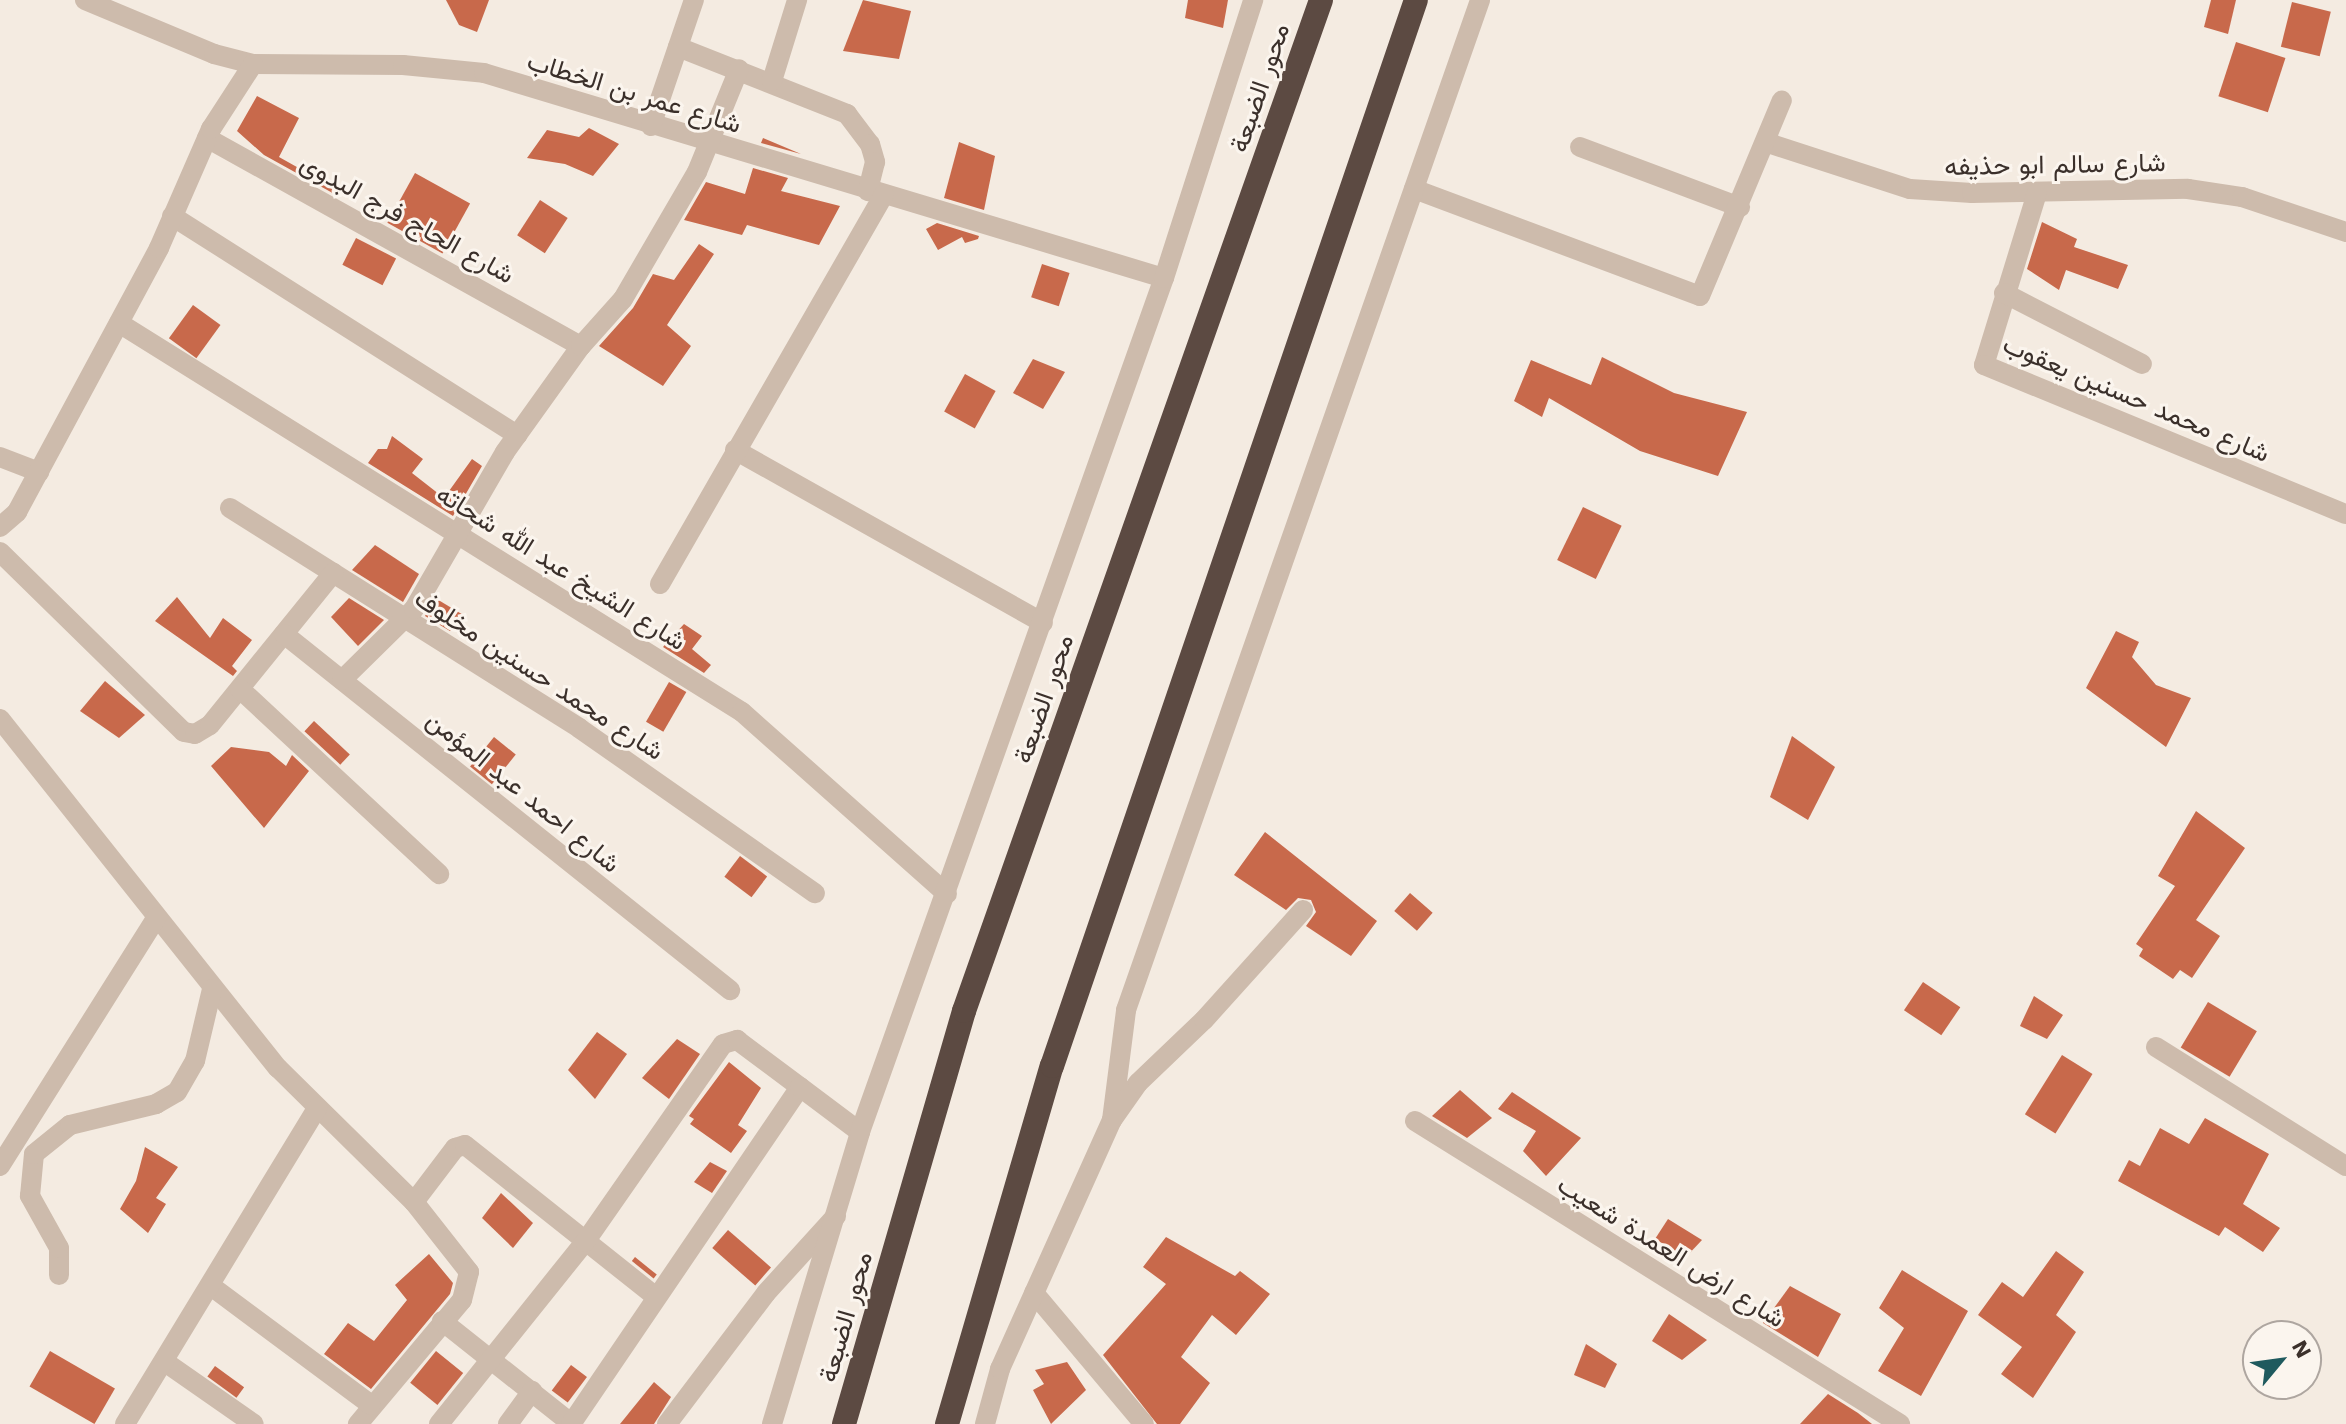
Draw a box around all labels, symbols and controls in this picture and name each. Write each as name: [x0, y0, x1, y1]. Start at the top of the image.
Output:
street label: محور الضبعة: [1223, 19, 1297, 157]
street label: شارع عمر بن الخطاب: [523, 46, 745, 140]
street label: شارع الحاج فرج البدوى: [295, 147, 519, 291]
street label: شارع سالم ابو حذيفه: [1944, 147, 2166, 183]
street label: شارع محمد حسنين يعقوب: [1998, 329, 2274, 469]
street label: شارع الشيخ عبد الله شحاته: [431, 478, 691, 658]
street label: شارع محمد حسنين مخلوف: [409, 583, 669, 767]
street label: محور الضبعة: [1007, 630, 1081, 768]
street label: شارع احمد عبد المؤمن: [420, 704, 626, 880]
street label: شارع ارض العمدة شعيب: [1551, 1169, 1791, 1335]
street label: محور الضبعة: [813, 1248, 879, 1386]
north arrow: [2242, 1320, 2322, 1400]
text: N: [2287, 1336, 2317, 1362]

